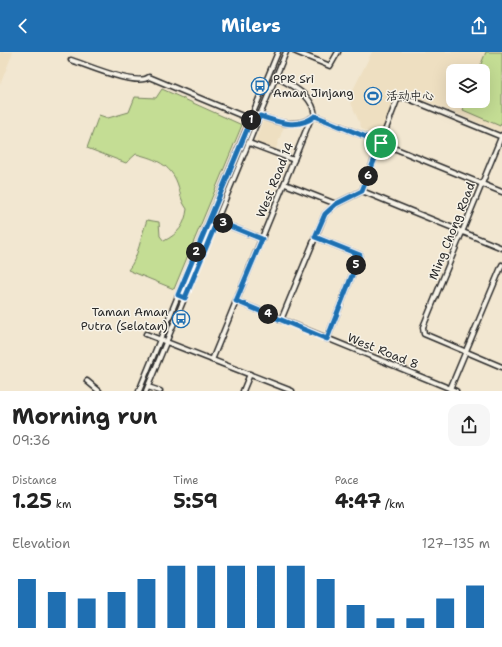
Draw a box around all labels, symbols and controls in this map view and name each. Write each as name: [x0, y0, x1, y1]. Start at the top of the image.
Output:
text: Milers: [221, 14, 281, 38]
icon: back: [12, 15, 34, 37]
icon: share: [468, 15, 490, 37]
map controls: [446, 64, 490, 108]
button: layers: [446, 64, 490, 108]
place label: PPR Sri Aman Jinjang: [273, 71, 354, 101]
bus stop icon: PPR Sri Aman Jinjang: [250, 76, 270, 96]
sports icon: 活动中心: [363, 86, 383, 106]
place label: 活动中心: [386, 88, 434, 104]
pin: 1: [241, 110, 261, 130]
text: 1: [248, 112, 254, 127]
pin: [364, 126, 398, 160]
icon: arrive: [370, 132, 392, 154]
street label: West Road 14: [253, 140, 297, 220]
pin: 6: [358, 166, 378, 186]
text: 6: [364, 168, 372, 183]
street label: Ming Chong Road: [425, 179, 479, 282]
pin: 3: [213, 213, 233, 233]
text: 3: [219, 215, 227, 230]
pin: 2: [186, 242, 206, 262]
text: 2: [192, 244, 200, 259]
pin: 5: [346, 255, 366, 275]
text: 5: [353, 257, 359, 272]
place label: Taman Aman Putra (Selatan): [81, 304, 168, 334]
pin: 4: [258, 304, 278, 324]
text: 4: [264, 306, 272, 321]
bus stop icon: Taman Aman Putra (Selatan): [171, 309, 191, 329]
street label: West Road 8: [345, 329, 421, 373]
text: Morning run: [12, 402, 157, 431]
button: share: [448, 404, 490, 446]
text: 09:36: [12, 432, 50, 449]
text: Distance: [12, 473, 57, 488]
text: Time: [173, 473, 199, 488]
text: Pace: [335, 473, 359, 488]
text: 1.25: [12, 488, 52, 514]
text: 5:59: [173, 488, 218, 514]
text: 4:47: [335, 488, 381, 514]
text: km: [52, 497, 71, 512]
text: /km: [381, 497, 405, 512]
text: Elevation: [12, 535, 70, 552]
text: 127–135 m: [422, 535, 490, 552]

